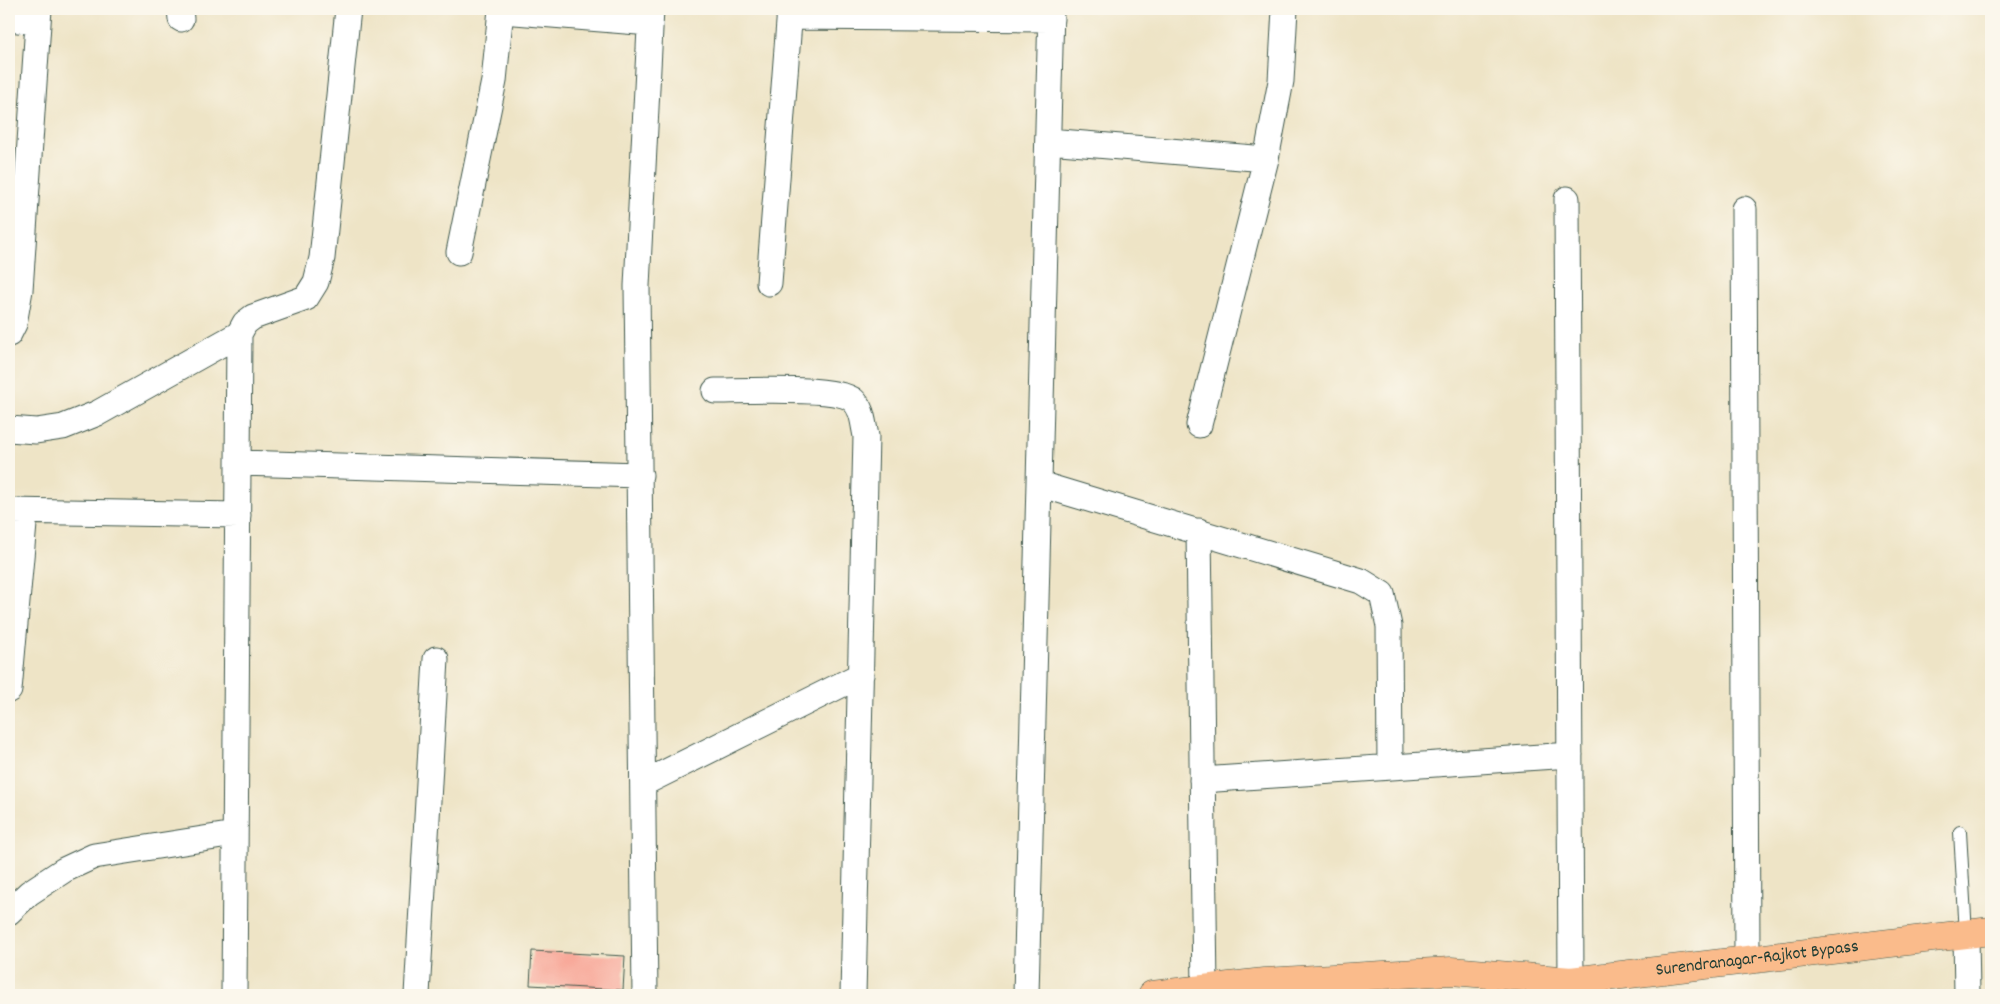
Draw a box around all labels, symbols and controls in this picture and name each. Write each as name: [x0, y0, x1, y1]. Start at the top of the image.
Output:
street label: Surendranagar-Rajkot Bypass: [1654, 934, 1860, 983]

